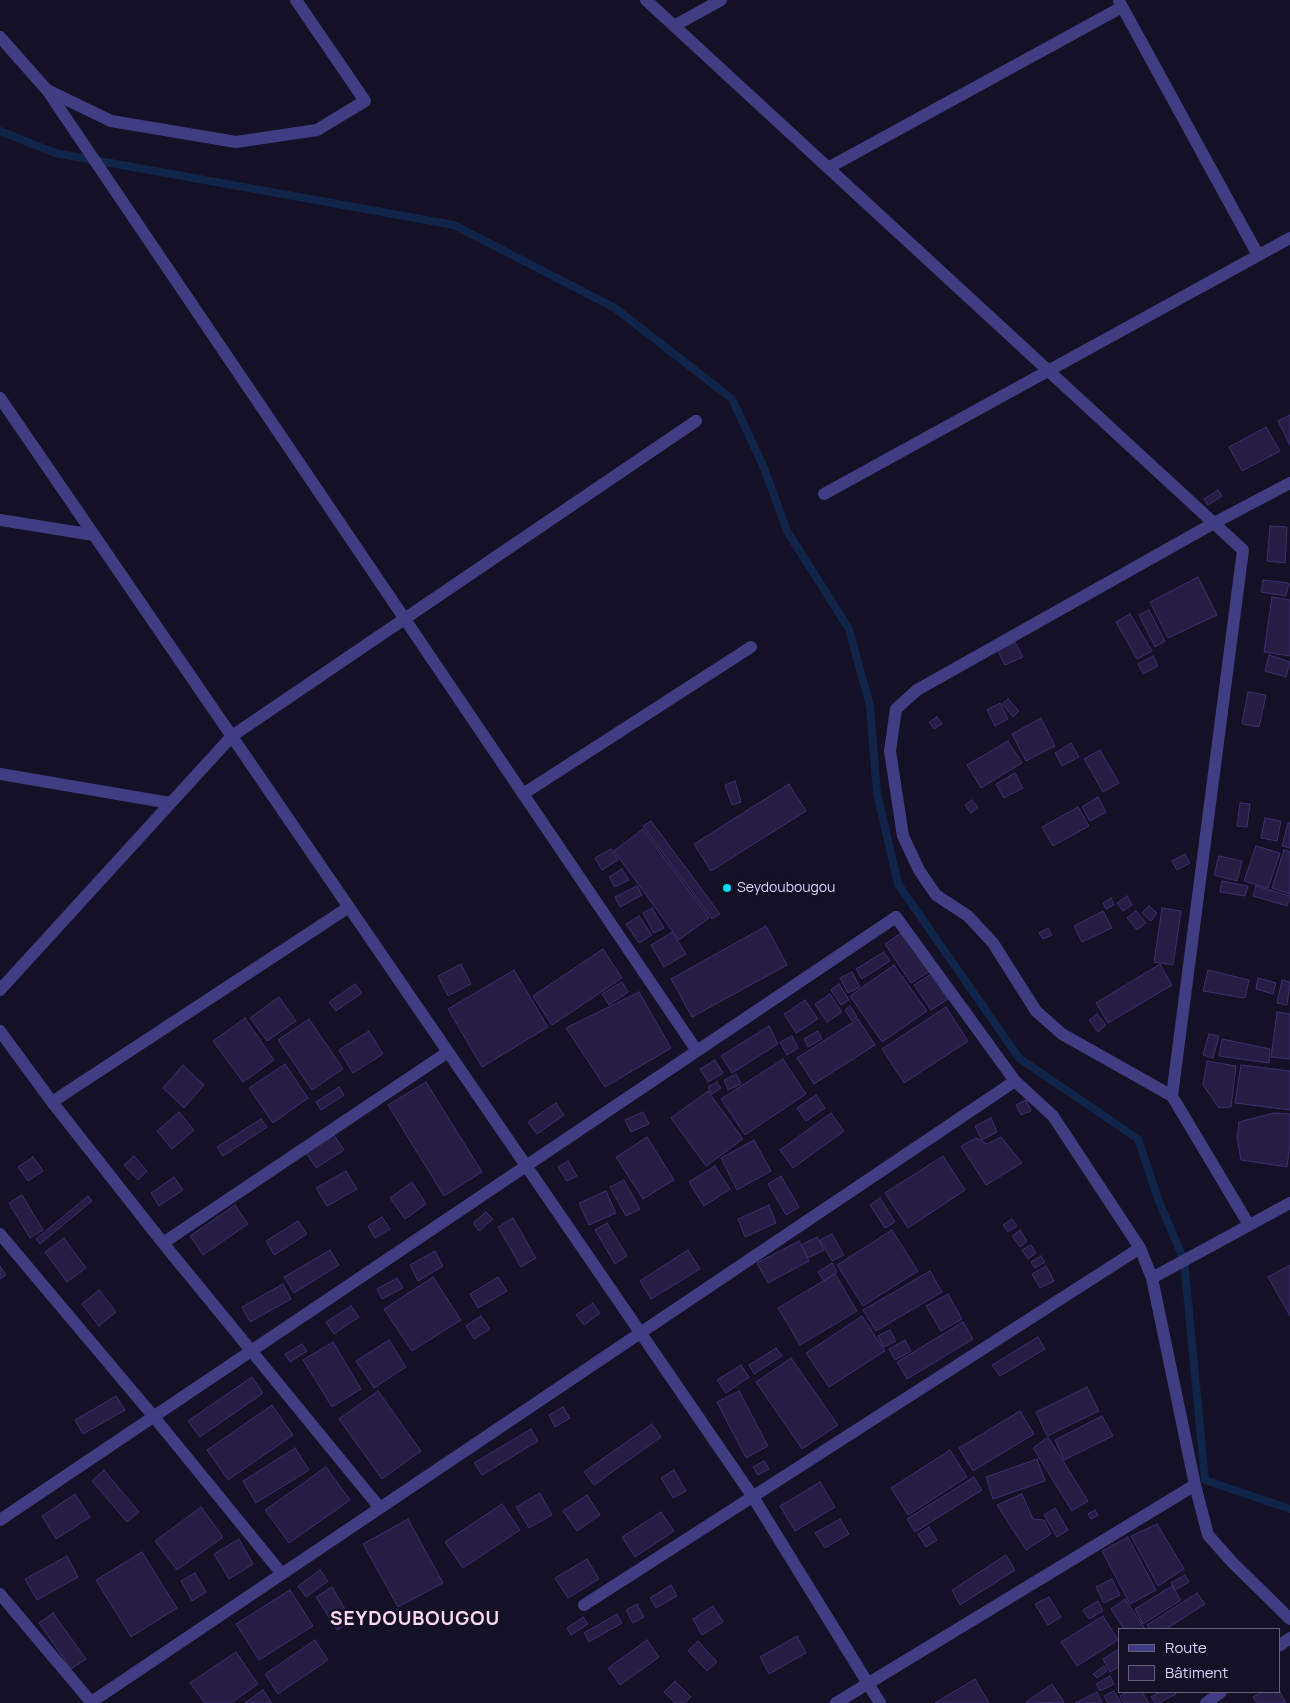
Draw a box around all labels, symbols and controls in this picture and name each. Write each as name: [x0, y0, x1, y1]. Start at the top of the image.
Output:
place label: Seydoubougou: [737, 880, 835, 896]
marker: Seydoubougou: [721, 882, 733, 894]
district label: SEYDOUBOUGOU: [328, 1609, 502, 1631]
legend: [1118, 1628, 1280, 1693]
text: Route: [1165, 1637, 1207, 1658]
text: Bâtiment: [1165, 1662, 1228, 1683]

